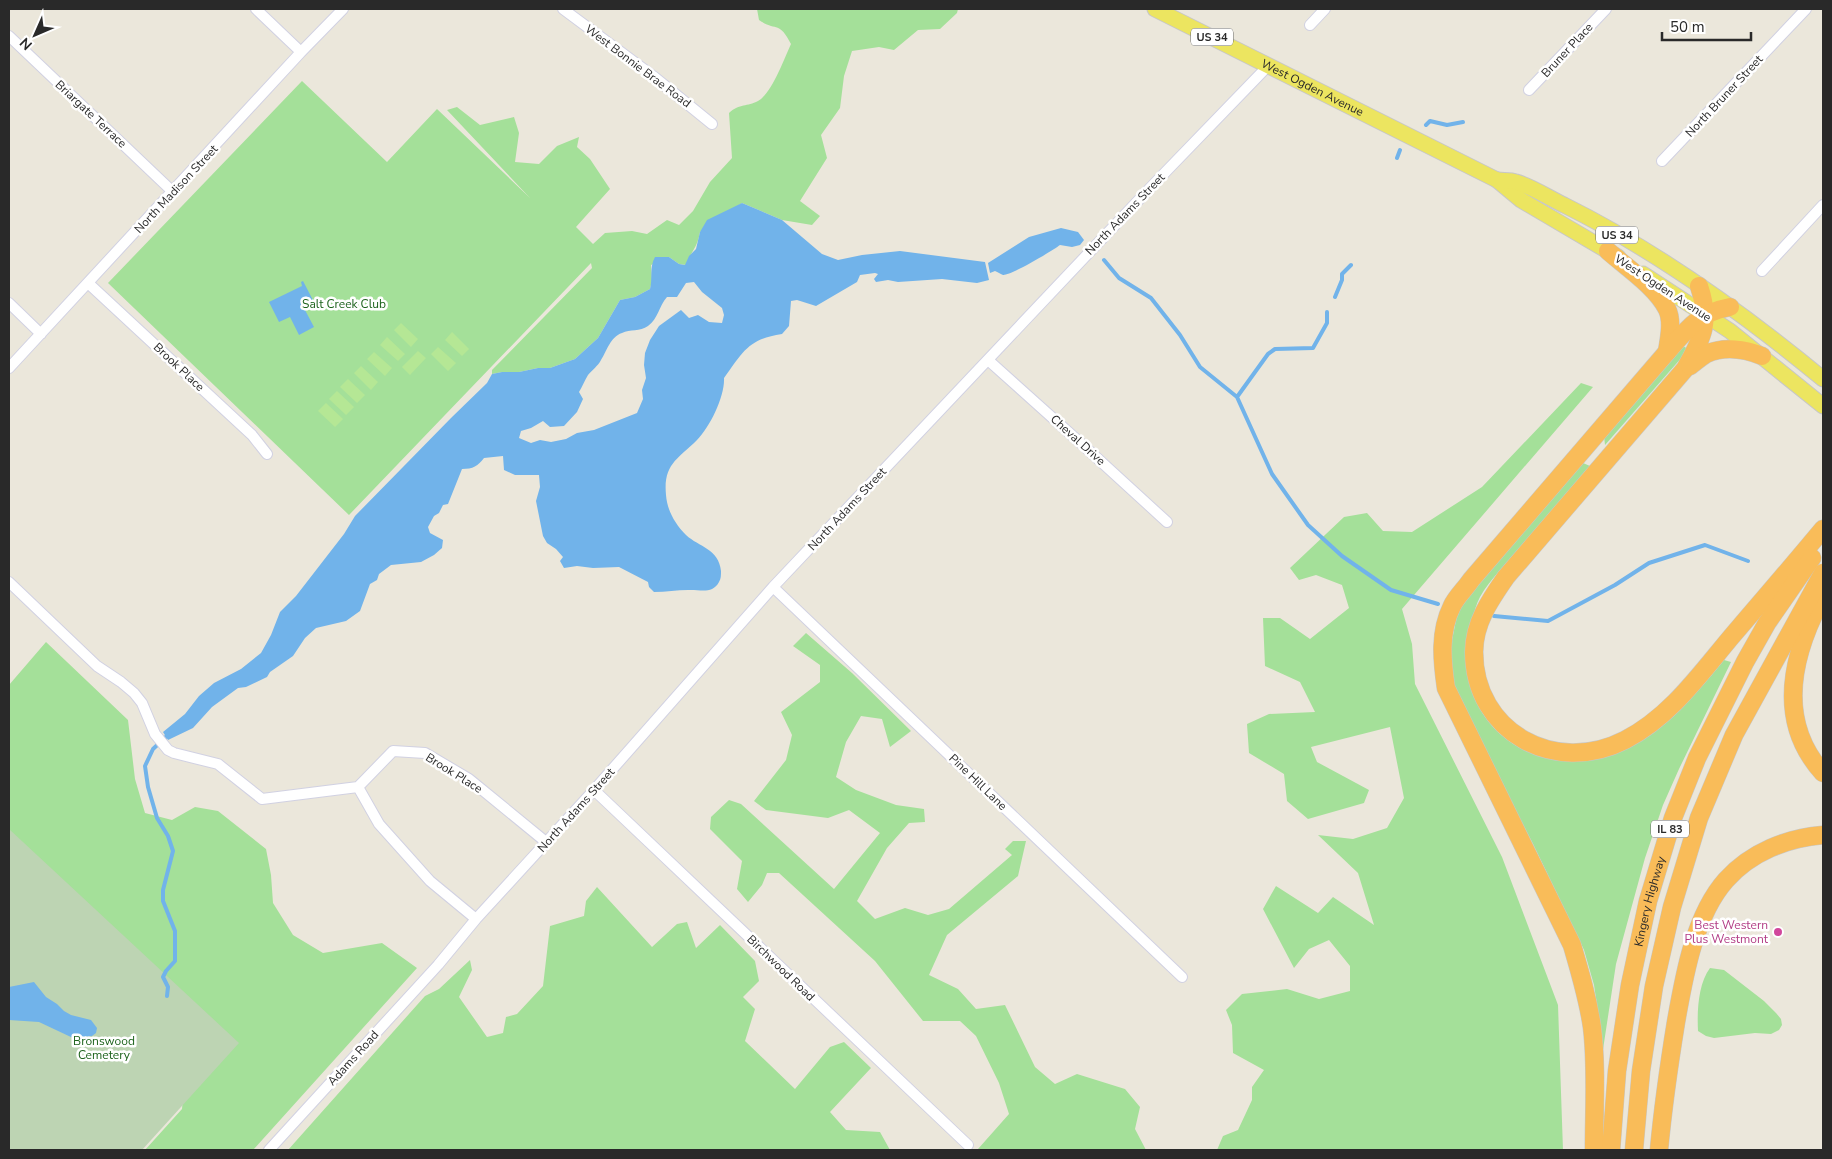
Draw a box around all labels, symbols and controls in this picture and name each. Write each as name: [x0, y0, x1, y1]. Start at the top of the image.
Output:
north arrow: [10, 10, 60, 60]
scale bar: [1662, 10, 1751, 42]
text: 50 m: [1670, 17, 1705, 37]
street label: Bruner Place: [1538, 19, 1596, 81]
street label: West Bonnie Brae Road: [582, 21, 694, 111]
road number: US 34: [1191, 28, 1233, 46]
text: N: [16, 33, 37, 54]
street label: North Bruner Street: [1682, 51, 1767, 140]
street label: West Ogden Avenue: [1259, 55, 1366, 120]
street label: Briargate Terrace: [52, 77, 130, 151]
street label: North Madison Street: [131, 141, 222, 237]
street label: North Adams Street: [1082, 169, 1169, 258]
road number: US 34: [1596, 226, 1638, 244]
street label: West Ogden Avenue: [1612, 251, 1714, 325]
park label: Salt Creek Club: [302, 296, 386, 312]
street label: Brook Place: [150, 339, 208, 395]
street label: Cheval Drive: [1047, 411, 1109, 469]
street label: North Adams Street: [804, 463, 890, 554]
street label: Brook Place: [423, 749, 485, 797]
street label: Pine Hill Lane: [946, 750, 1010, 814]
street label: North Adams Street: [534, 764, 619, 856]
road number: IL 83: [1651, 821, 1689, 838]
street label: Kingery Highway: [1630, 854, 1669, 948]
place label: Best Western Plus Westmont: [1685, 917, 1769, 947]
marker: Best Western Plus Westmont: [1772, 926, 1784, 938]
street label: Birchwood Road: [744, 931, 818, 1005]
street label: Adams Road: [324, 1027, 382, 1089]
park label: Bronswood Cemetery: [73, 1033, 135, 1063]

